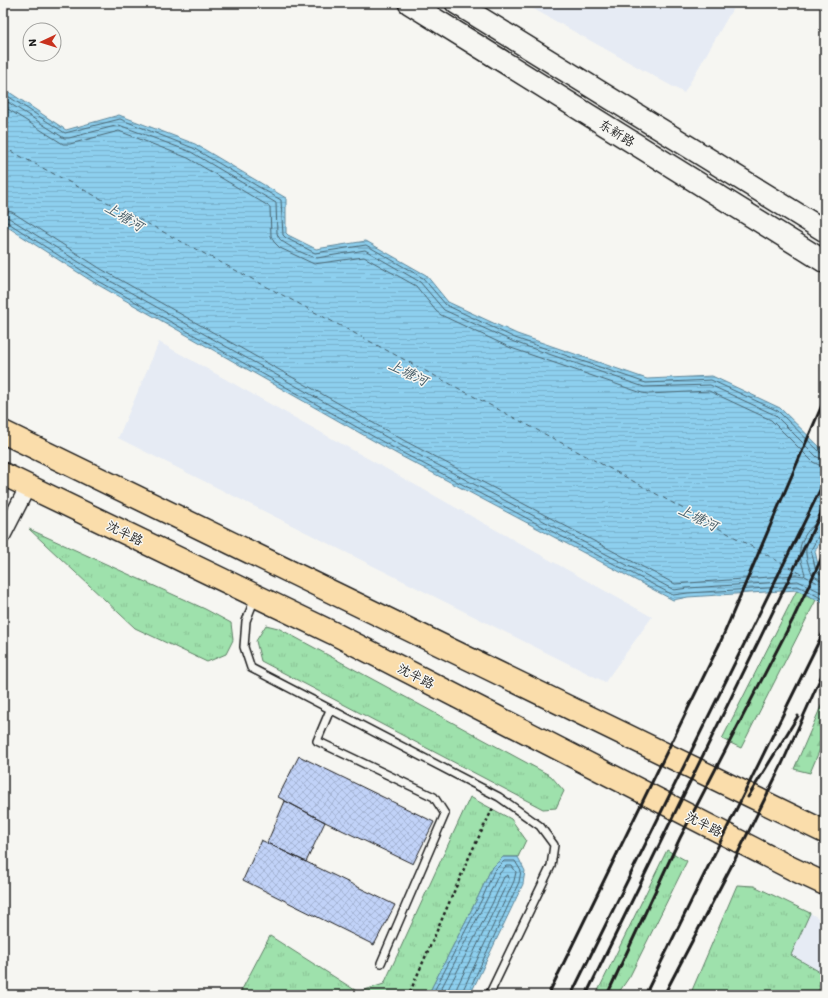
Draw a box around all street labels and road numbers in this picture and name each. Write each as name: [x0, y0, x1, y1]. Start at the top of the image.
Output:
street label: 东新路: [596, 116, 638, 150]
street label: 沈半路: [104, 518, 146, 548]
street label: 沈半路: [395, 660, 437, 692]
street label: 沈半路: [683, 808, 725, 840]

